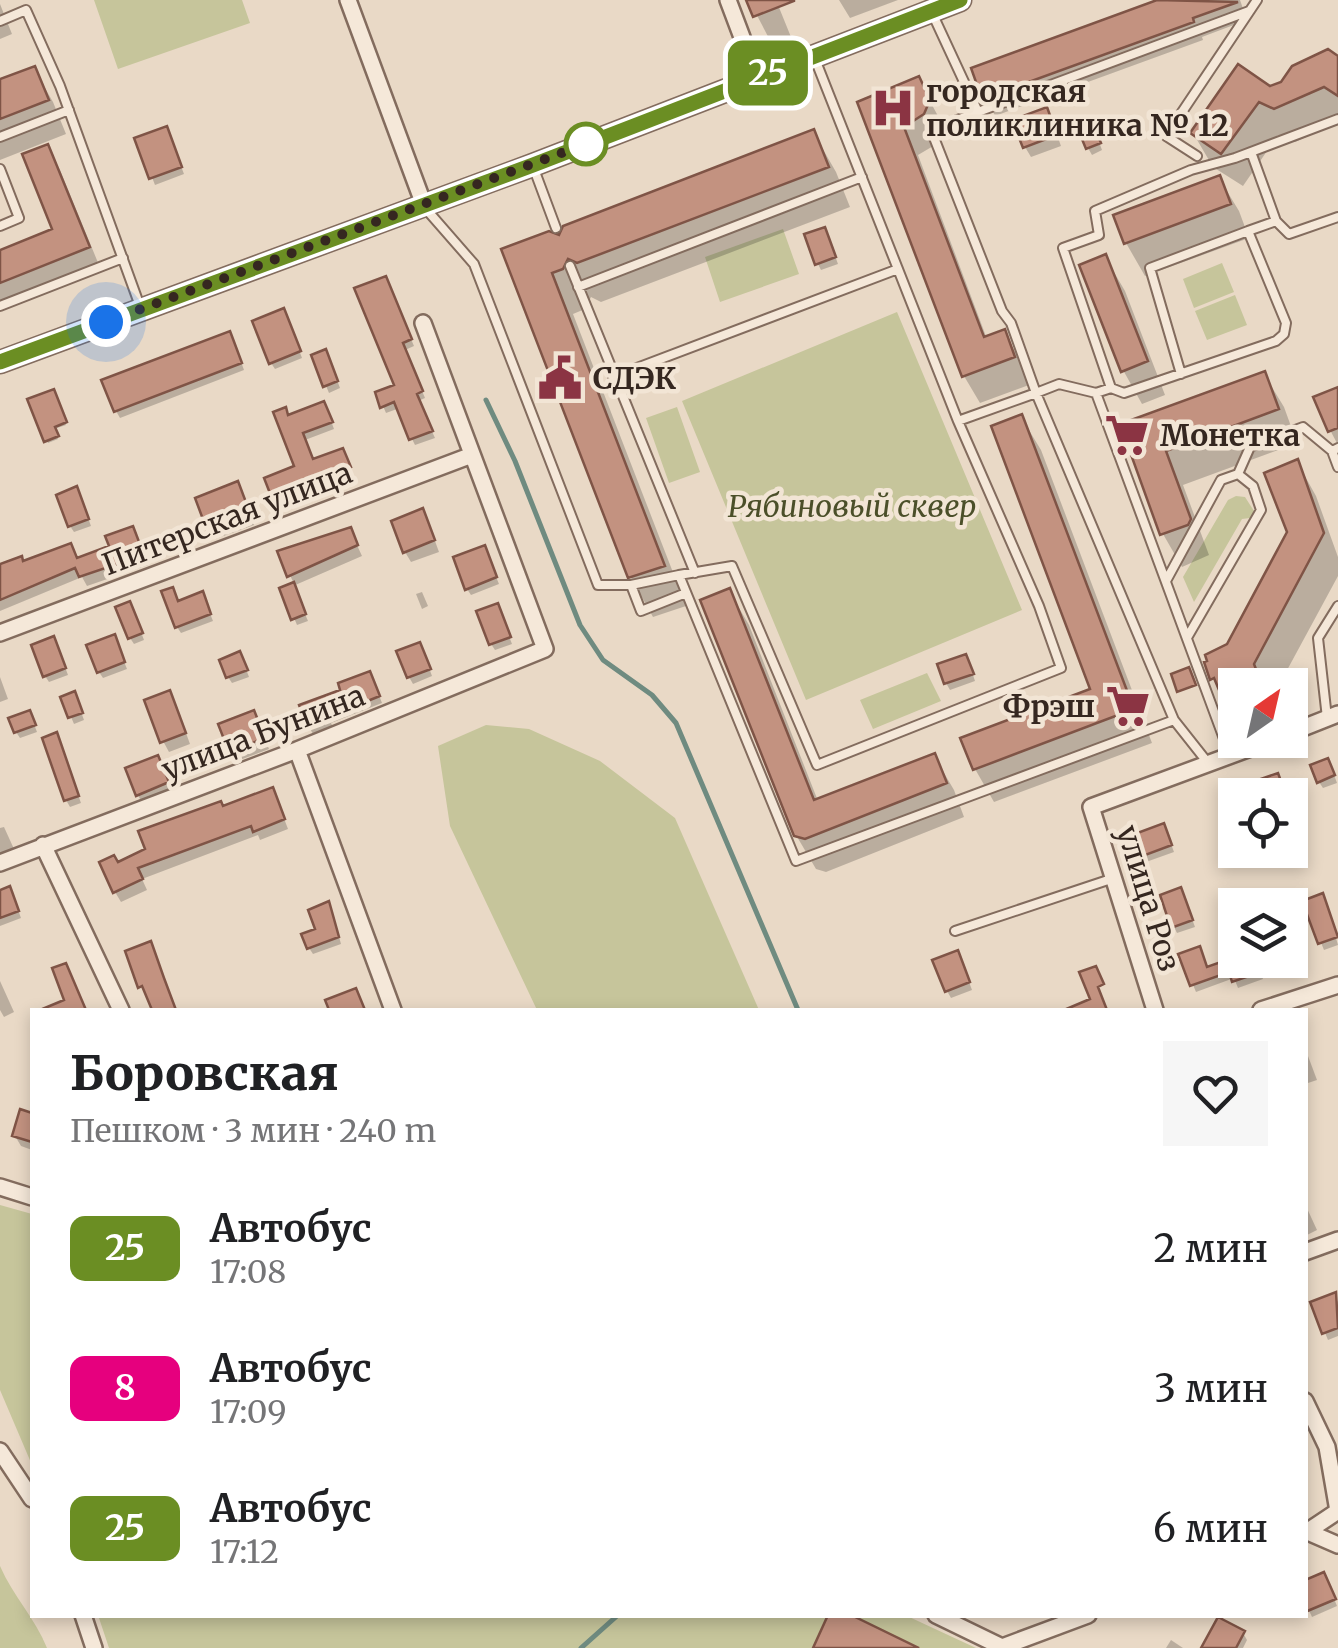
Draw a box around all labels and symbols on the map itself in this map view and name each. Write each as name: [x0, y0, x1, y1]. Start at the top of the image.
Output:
line badge: 25: [723, 40, 813, 106]
place label: городская поликлиника № 12: [926, 72, 1229, 144]
hospital icon: городская поликлиника № 12: [869, 84, 917, 132]
unlabelled marker: [565, 123, 607, 165]
your location: [81, 297, 131, 347]
public building icon: СДЭК: [536, 354, 584, 402]
place label: СДЭК: [593, 359, 676, 397]
supermarket icon: Монетка: [1103, 411, 1151, 459]
place label: Монетка: [1160, 416, 1301, 454]
street label: Питерская улица: [97, 453, 357, 583]
park label: Рябиновый сквер: [728, 487, 976, 525]
north arrow: [1218, 668, 1308, 758]
street label: улица Бунина: [156, 676, 370, 788]
supermarket icon: Фрэш: [1104, 682, 1152, 730]
place label: Фрэш: [1003, 687, 1095, 725]
street label: улица Роз: [1109, 821, 1189, 975]

